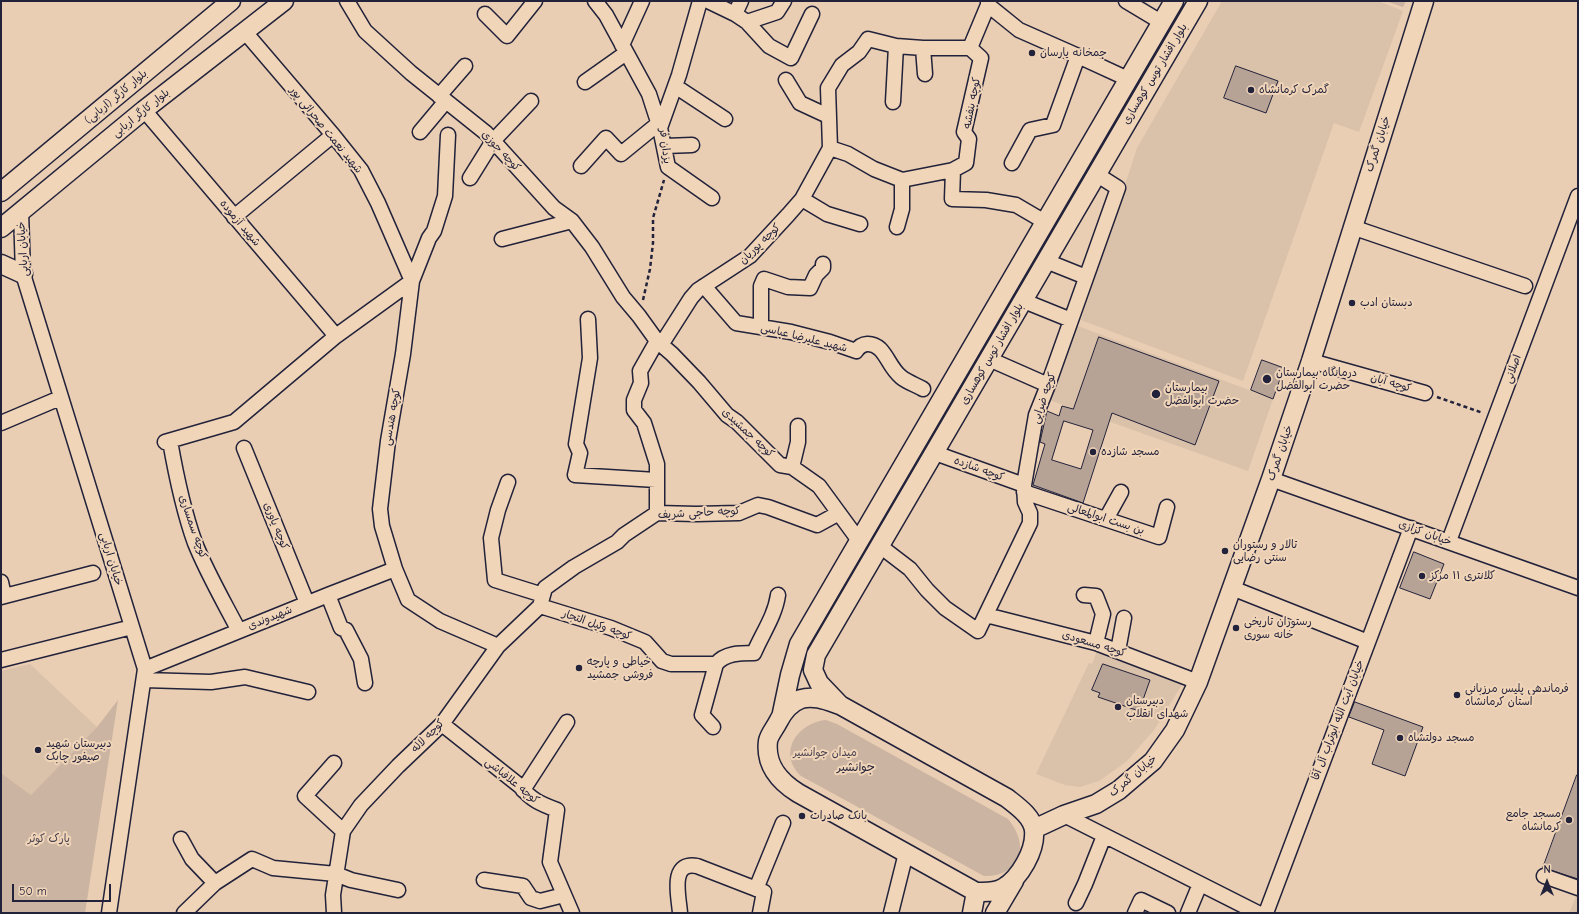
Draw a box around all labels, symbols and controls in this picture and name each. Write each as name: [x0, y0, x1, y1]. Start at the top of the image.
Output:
street label: بلوار افشار توس کوهساری: [1120, 21, 1190, 127]
place label: جمخانه یارسان: [1040, 46, 1107, 60]
marker: جمخانه یارسان: [1027, 48, 1037, 58]
street label: بلوار کارگر (اربابی): [82, 67, 150, 127]
street label: کوچه بنفشه: [961, 76, 983, 130]
place label: گمرک کرمانشاه: [1259, 83, 1329, 97]
street label: شهید نعمت صحرائی پور: [287, 84, 365, 176]
marker: گمرک کرمانشاه: [1246, 85, 1256, 95]
street label: بلوار کارگر اربابی: [110, 86, 172, 140]
street label: خیابان گمرک: [1363, 114, 1393, 174]
street label: کوچه جوزی: [479, 128, 523, 174]
street label: یزدان فر: [656, 128, 674, 164]
street label: شهید آزموده: [217, 197, 263, 249]
street label: خیابان اربابی: [14, 221, 32, 277]
street label: کوچه پوریان: [737, 221, 783, 267]
place label: دبستان ادب: [1360, 296, 1412, 310]
marker: دبستان ادب: [1347, 298, 1357, 308]
street label: بلوار افشار توس کوهساری: [958, 301, 1026, 407]
street label: شهید علیرضا عباسی: [759, 321, 849, 355]
street label: اصلانی: [1502, 353, 1524, 385]
place label: درمانگاه بیمارستان حضرت ابوالفضل: [1276, 366, 1357, 392]
street label: کوچه ضرابی: [1029, 371, 1059, 425]
street label: کوچه آبان: [1369, 371, 1413, 395]
marker: درمانگاه بیمارستان حضرت ابوالفضل: [1261, 373, 1273, 385]
place label: بیمارستان حضرت ابوالفضل: [1165, 381, 1239, 407]
street label: کوچه هندسی: [380, 387, 404, 447]
marker: بیمارستان حضرت ابوالفضل: [1150, 388, 1162, 400]
street label: کوچه جمشیدی: [719, 405, 777, 461]
street label: خیابان گمرک: [1264, 423, 1296, 483]
place label: مسجد شازده: [1101, 445, 1159, 459]
marker: مسجد شازده: [1088, 447, 1098, 457]
street label: کوچه شازده: [952, 454, 1006, 484]
street label: کوچه سمساری: [176, 493, 210, 561]
street label: کوچه یاوری: [261, 500, 291, 552]
street label: بن بست ابوالمعالی: [1066, 500, 1146, 538]
street label: کوچه حاجی شریف: [657, 504, 741, 522]
street label: خیابان کزازی: [1397, 517, 1453, 549]
street label: خیابان اربابی: [97, 531, 125, 587]
place label: تالار و رستوران سنتی رضایی: [1233, 538, 1297, 564]
marker: تالار و رستوران سنتی رضایی: [1220, 546, 1230, 556]
place label: کلانتری ۱۱ مرکز: [1430, 569, 1495, 583]
marker: کلانتری ۱۱ مرکز: [1417, 571, 1427, 581]
street label: شهیدوندی: [246, 603, 294, 633]
street label: کوچه وکیل التجار: [561, 607, 633, 643]
place label: رستوران تاریخی خانه سوری: [1244, 615, 1312, 641]
marker: رستوران تاریخی خانه سوری: [1231, 623, 1241, 633]
street label: کوچه مسعودی: [1060, 628, 1128, 660]
place label: خیاطی ‌‌و‌ پارچه فروشی جمشید: [587, 655, 653, 681]
street label: خیابان آیت الله ابوتراب آل آقا: [1309, 658, 1367, 782]
marker: خیاطی ‌‌و‌ پارچه فروشی جمشید: [574, 663, 584, 673]
place label: فرماندهی پلیس مرزبانی استان کرمانشاه: [1465, 682, 1569, 708]
marker: فرماندهی پلیس مرزبانی استان کرمانشاه: [1452, 690, 1462, 700]
place label: دبیرستان شهدای انقلاب: [1126, 694, 1188, 720]
marker: دبیرستان شهدای انقلاب: [1113, 702, 1123, 712]
street label: کوچه لاله: [409, 717, 447, 755]
place label: مسجد دولتشاه: [1408, 731, 1474, 745]
marker: مسجد دولتشاه: [1395, 733, 1405, 743]
place label: دبیرستان شهید صیفور چابک: [46, 737, 111, 763]
marker: دبیرستان شهید صیفور چابک: [33, 745, 43, 755]
park label: میدان جوانشیر: [793, 746, 857, 760]
street label: خیابان گمرک: [1107, 752, 1159, 800]
street label: کوچه علافباشی: [482, 755, 542, 807]
district label: جوانشیر: [837, 761, 875, 775]
place label: مسجد جامع کرمانشاه: [1506, 807, 1561, 833]
place label: بانک صادرات: [810, 809, 867, 823]
marker: بانک صادرات: [797, 811, 807, 821]
marker: مسجد جامع کرمانشاه: [1564, 815, 1574, 825]
park label: پارک کوثر: [28, 832, 70, 846]
north arrow: [1527, 862, 1567, 902]
text: N: [1543, 863, 1551, 876]
scale bar: [14, 876, 113, 902]
text: 50 m: [19, 884, 47, 898]

